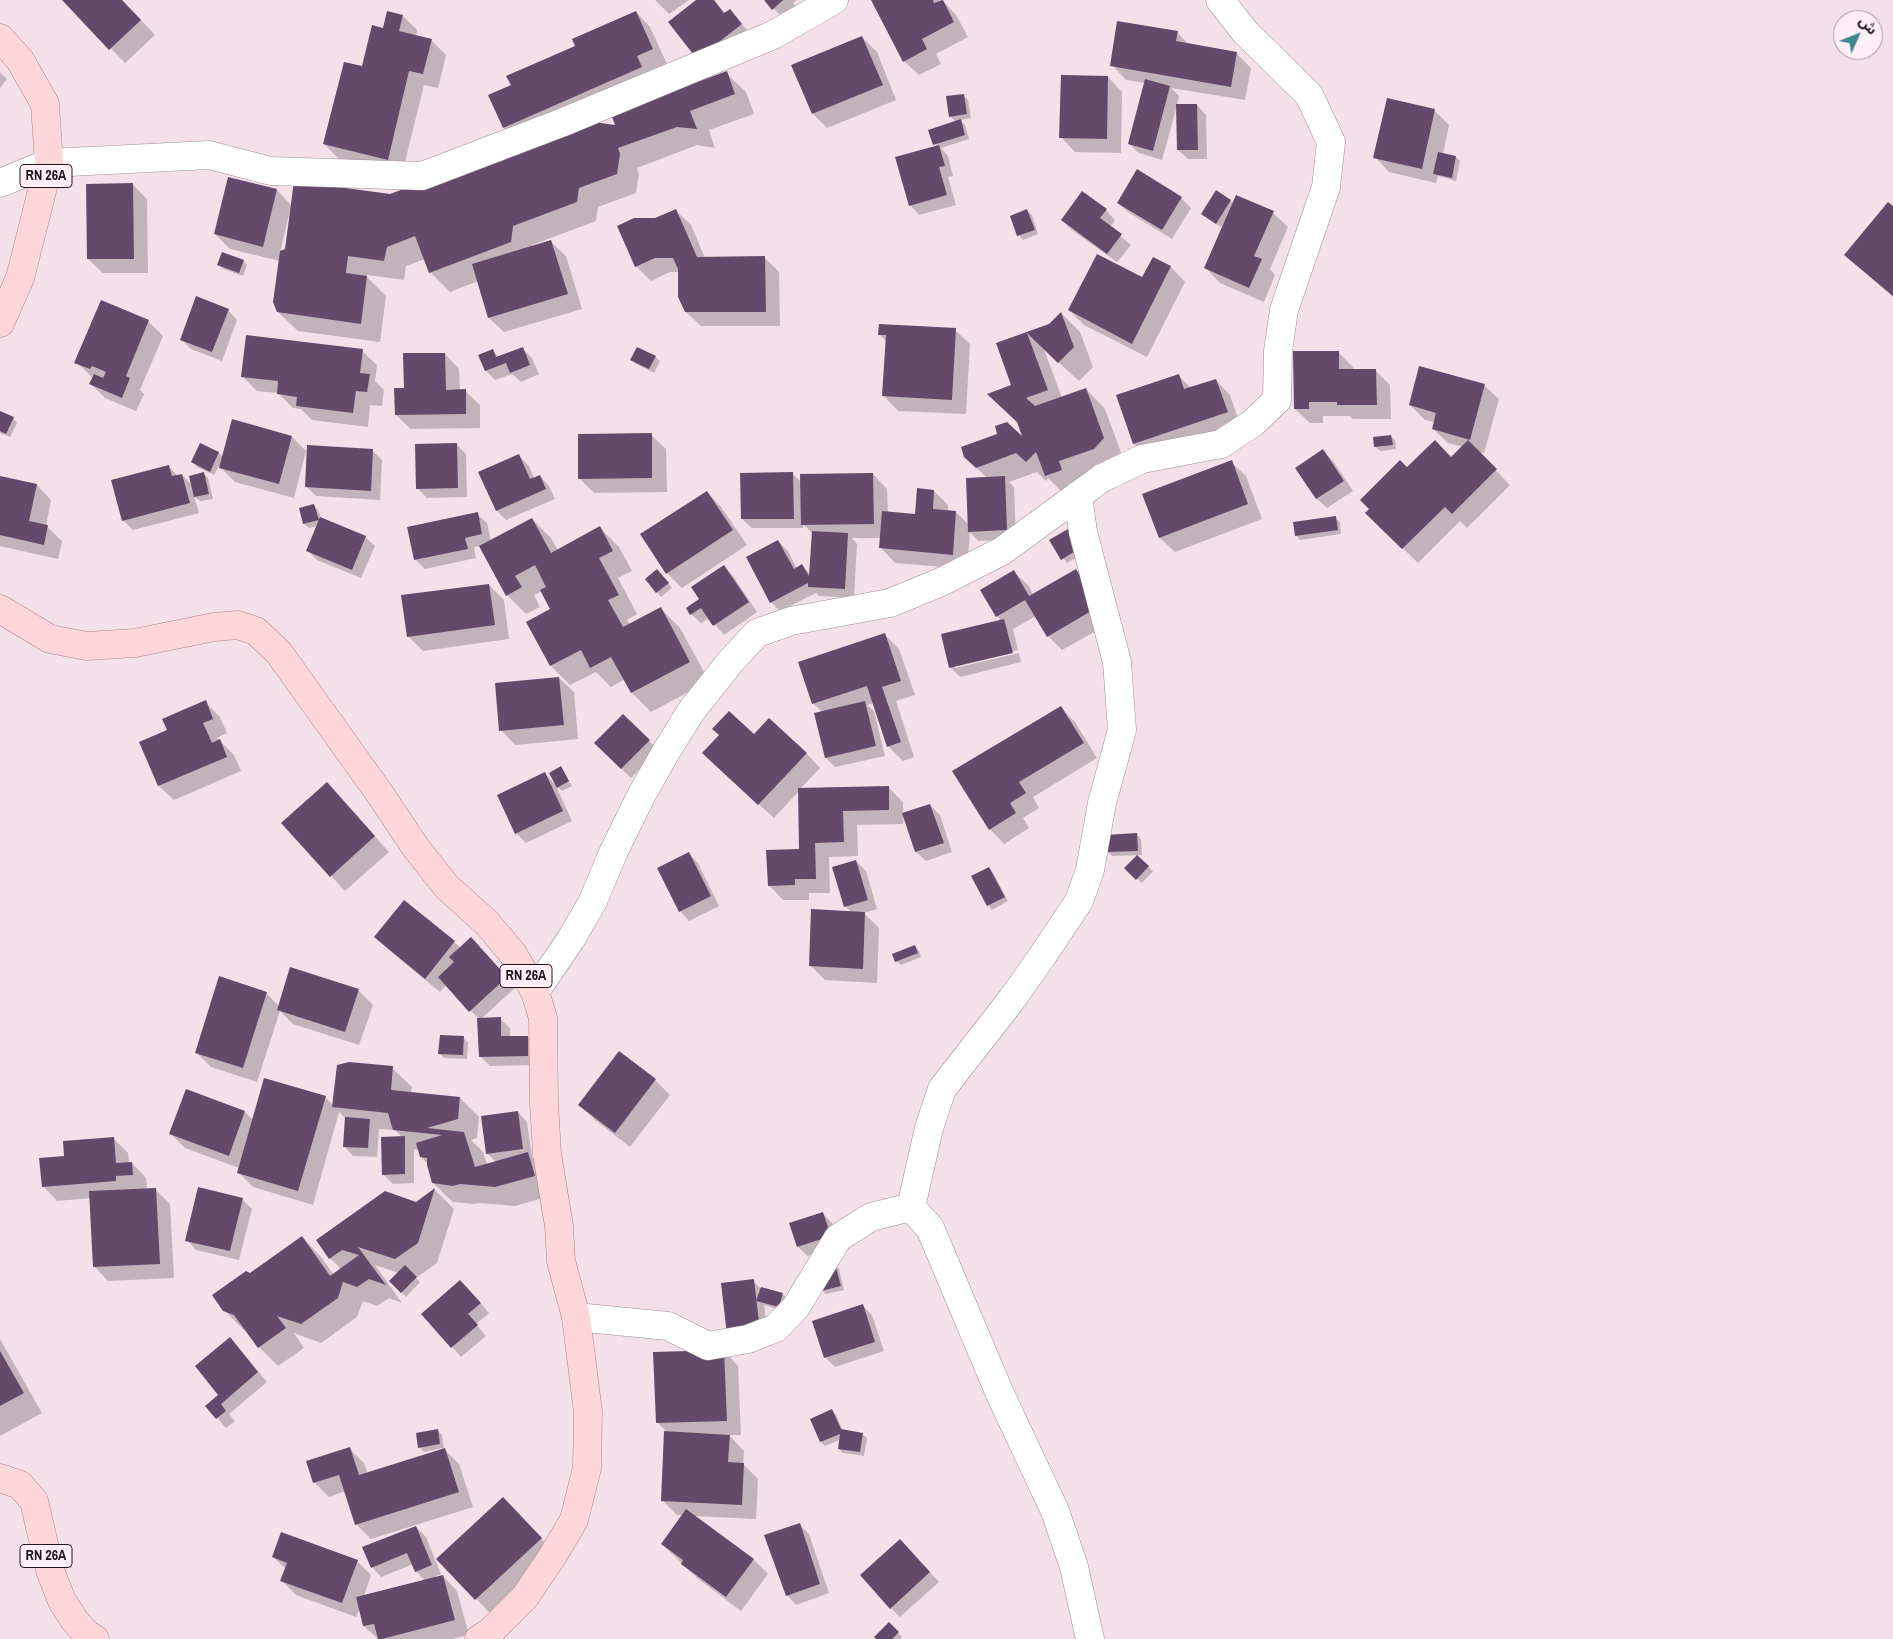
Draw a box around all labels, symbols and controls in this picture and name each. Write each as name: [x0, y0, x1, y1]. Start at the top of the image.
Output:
north arrow: [1833, 10, 1883, 60]
text: ش: [1855, 12, 1881, 38]
road number: RN 26A: [20, 165, 72, 188]
road number: RN 26A: [500, 964, 552, 988]
road number: RN 26A: [20, 1544, 72, 1568]

